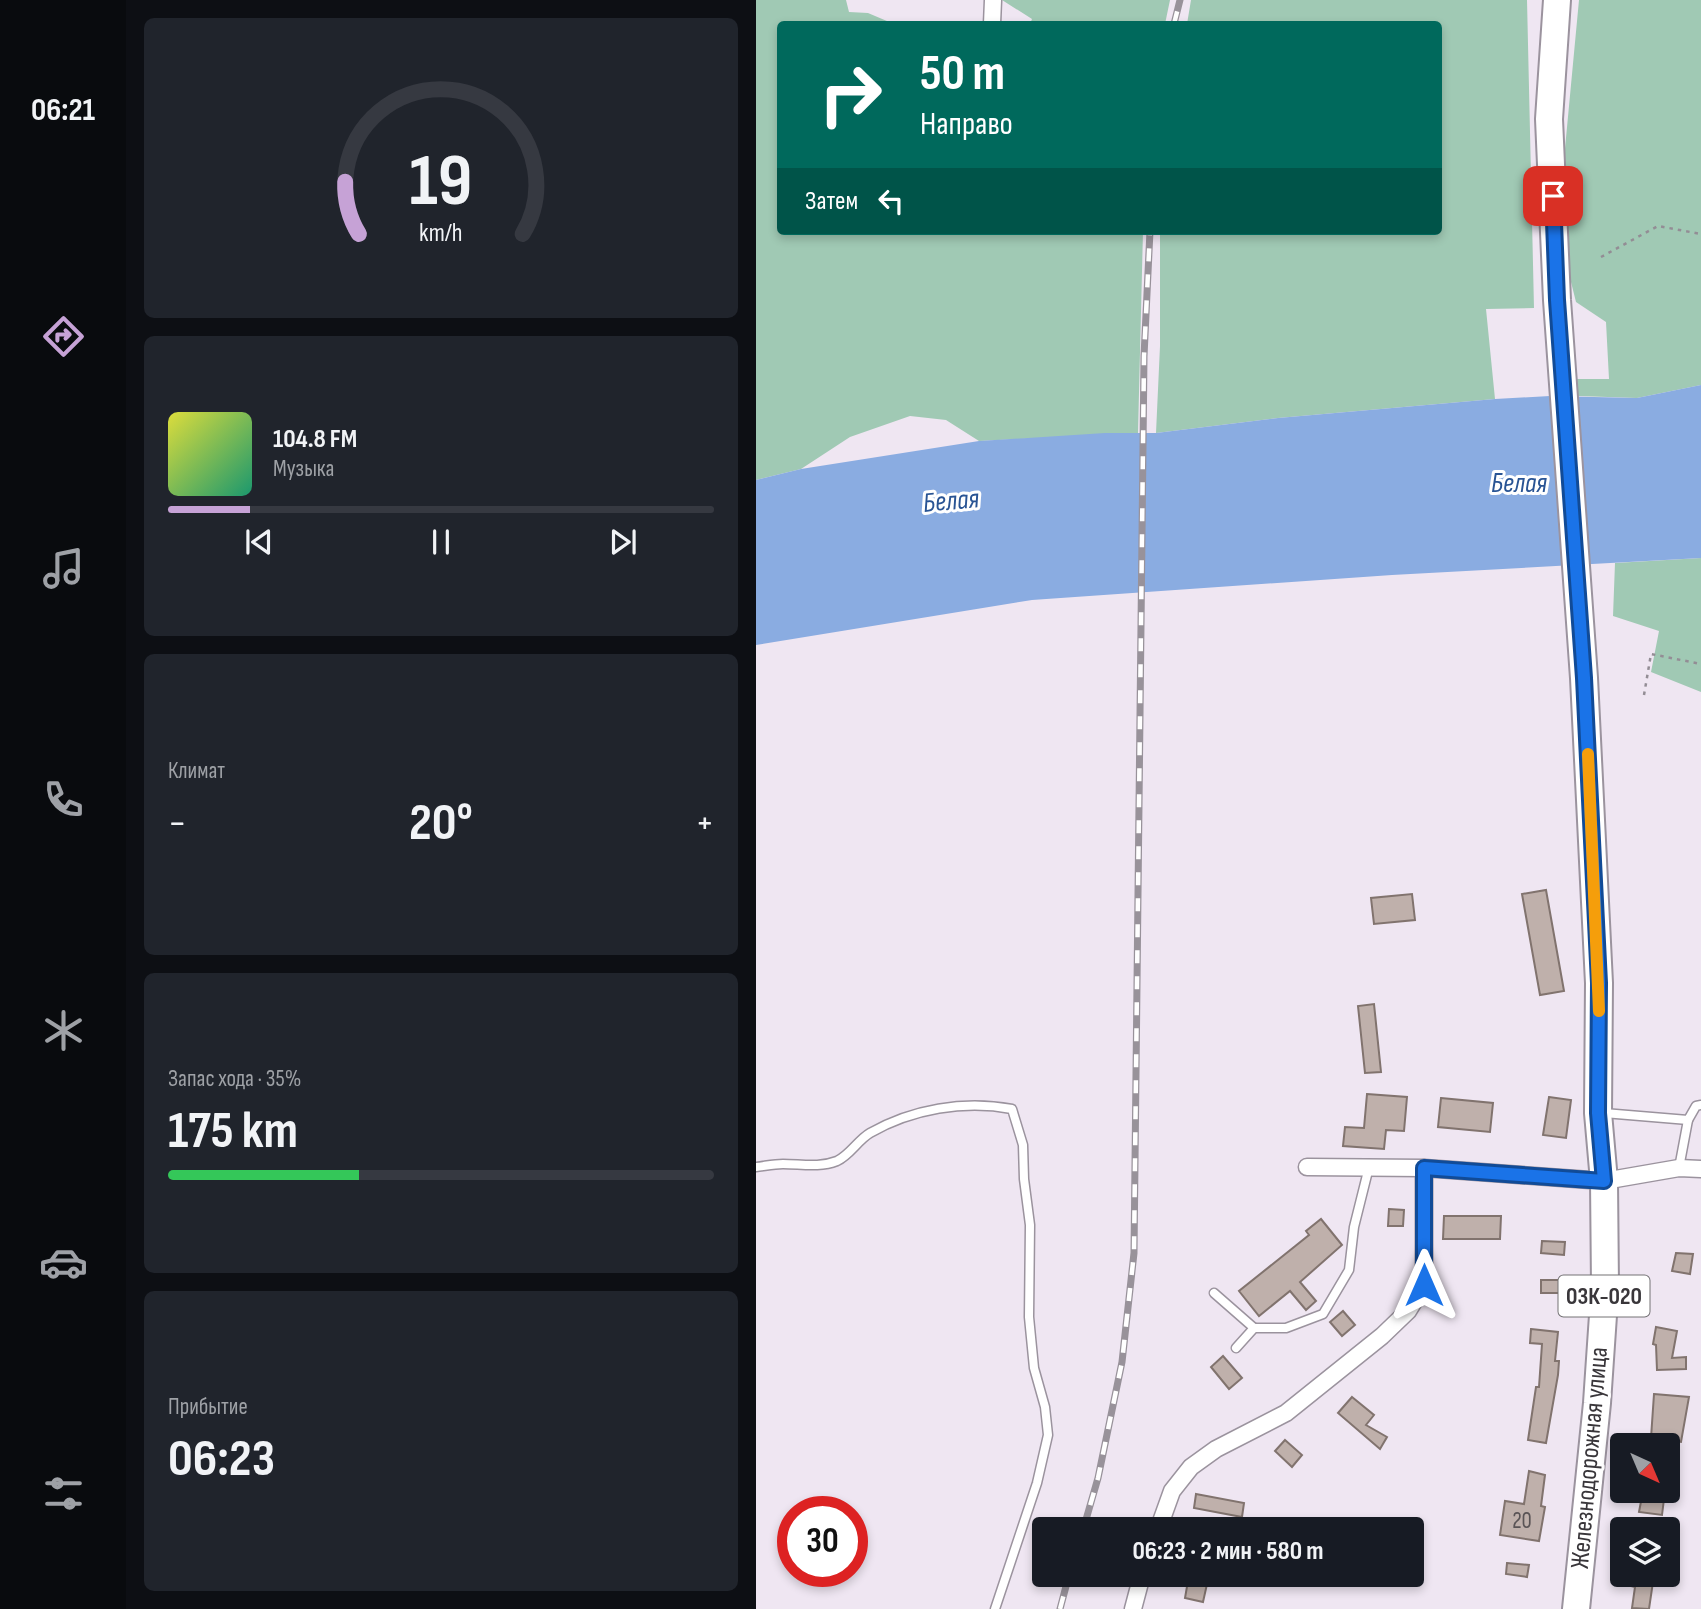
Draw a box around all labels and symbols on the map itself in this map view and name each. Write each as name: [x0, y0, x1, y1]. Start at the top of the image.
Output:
pin: [1523, 166, 1583, 226]
water label: Белая: [1491, 467, 1547, 500]
water label: Белая: [922, 482, 981, 520]
position arrow: [1387, 1248, 1461, 1322]
road number: 03К-020: [1558, 1276, 1650, 1316]
street label: Железнодорожная улица: [1565, 1346, 1615, 1570]
north arrow: [1610, 1433, 1680, 1503]
speed limit sign: 30: [777, 1496, 868, 1587]
house number: 20: [1512, 1507, 1532, 1535]

